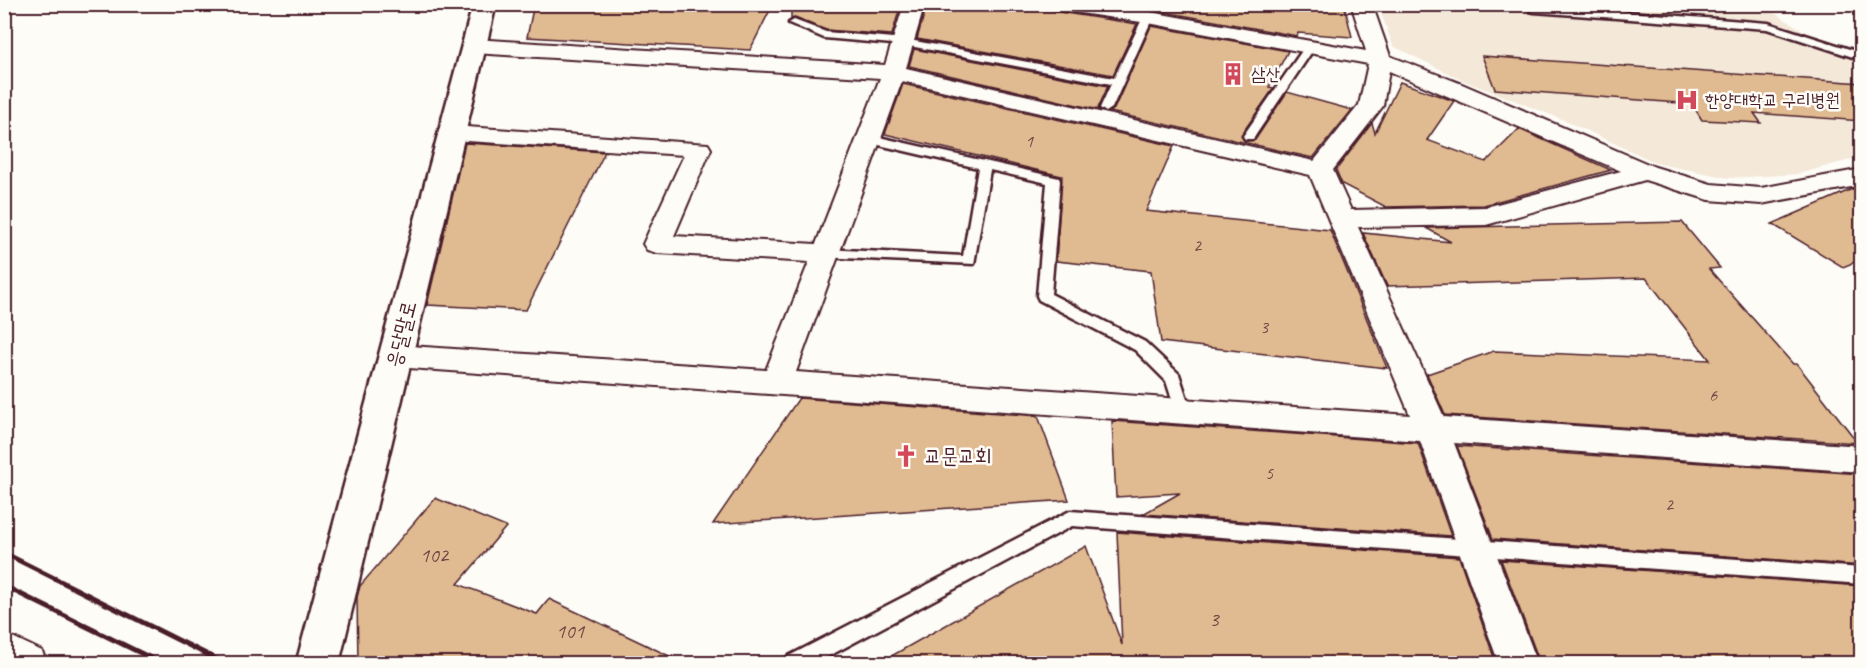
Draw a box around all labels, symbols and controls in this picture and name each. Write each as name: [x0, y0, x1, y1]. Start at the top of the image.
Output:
building icon: 삼산: [1220, 61, 1246, 87]
place label: 삼산: [1251, 63, 1280, 85]
hospital icon: 한양대학교 구리병원: [1674, 87, 1700, 113]
place label: 한양대학교 구리병원: [1705, 89, 1840, 111]
house number: 1: [1025, 130, 1034, 152]
house number: 2: [1193, 234, 1203, 256]
street label: 응달말로: [380, 298, 422, 370]
house number: 3: [1260, 316, 1270, 338]
house number: 6: [1709, 384, 1718, 406]
church icon: 교문교회: [893, 443, 919, 469]
place label: 교문교회: [924, 443, 992, 469]
house number: 5: [1265, 462, 1274, 484]
house number: 2: [1665, 493, 1675, 515]
house number: 102: [420, 542, 450, 568]
house number: 3: [1209, 606, 1220, 632]
house number: 101: [556, 618, 586, 644]

